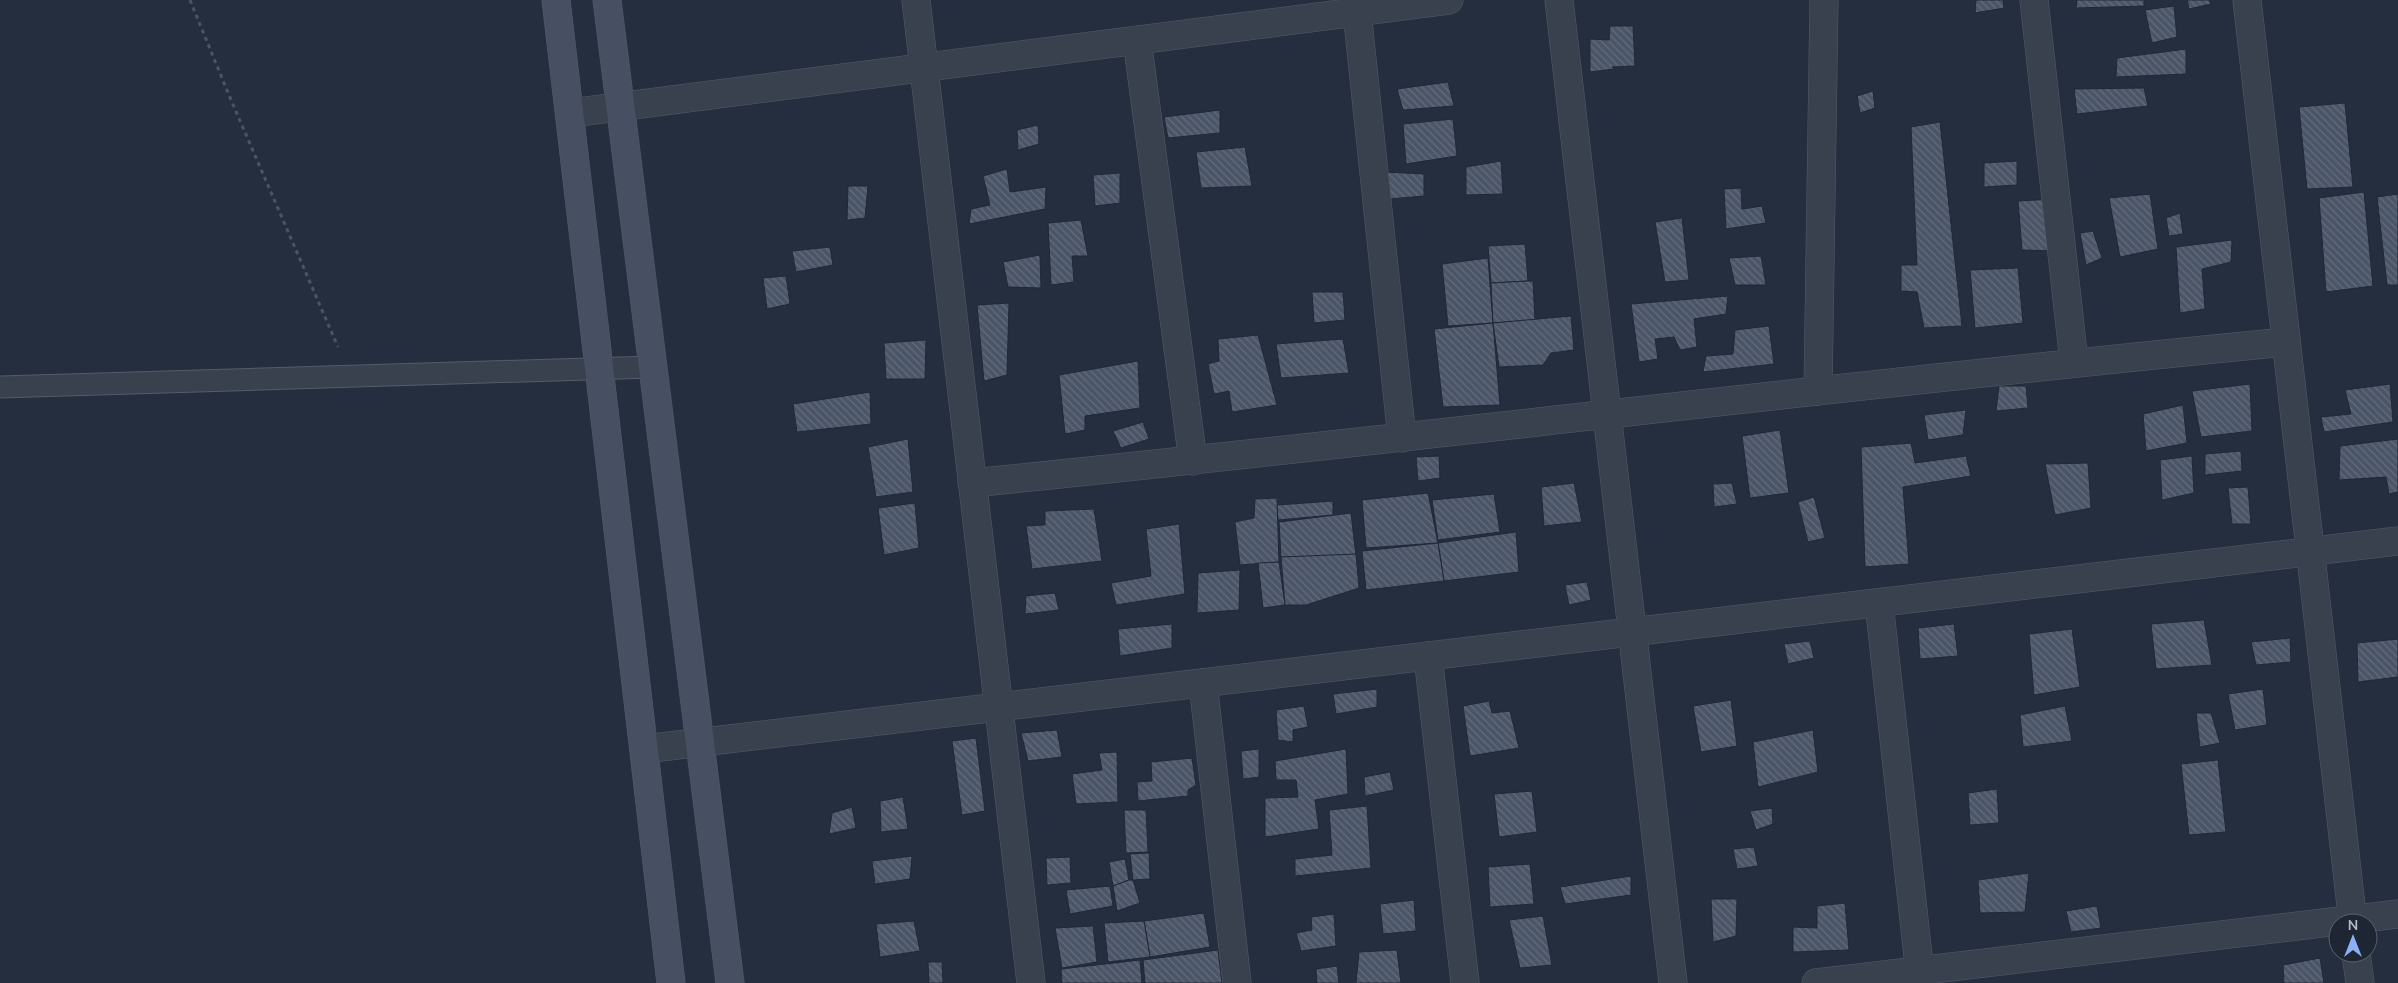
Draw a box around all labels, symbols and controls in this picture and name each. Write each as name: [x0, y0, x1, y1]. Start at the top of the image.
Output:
north arrow: [2328, 913, 2378, 963]
text: N: [2348, 916, 2358, 935]

